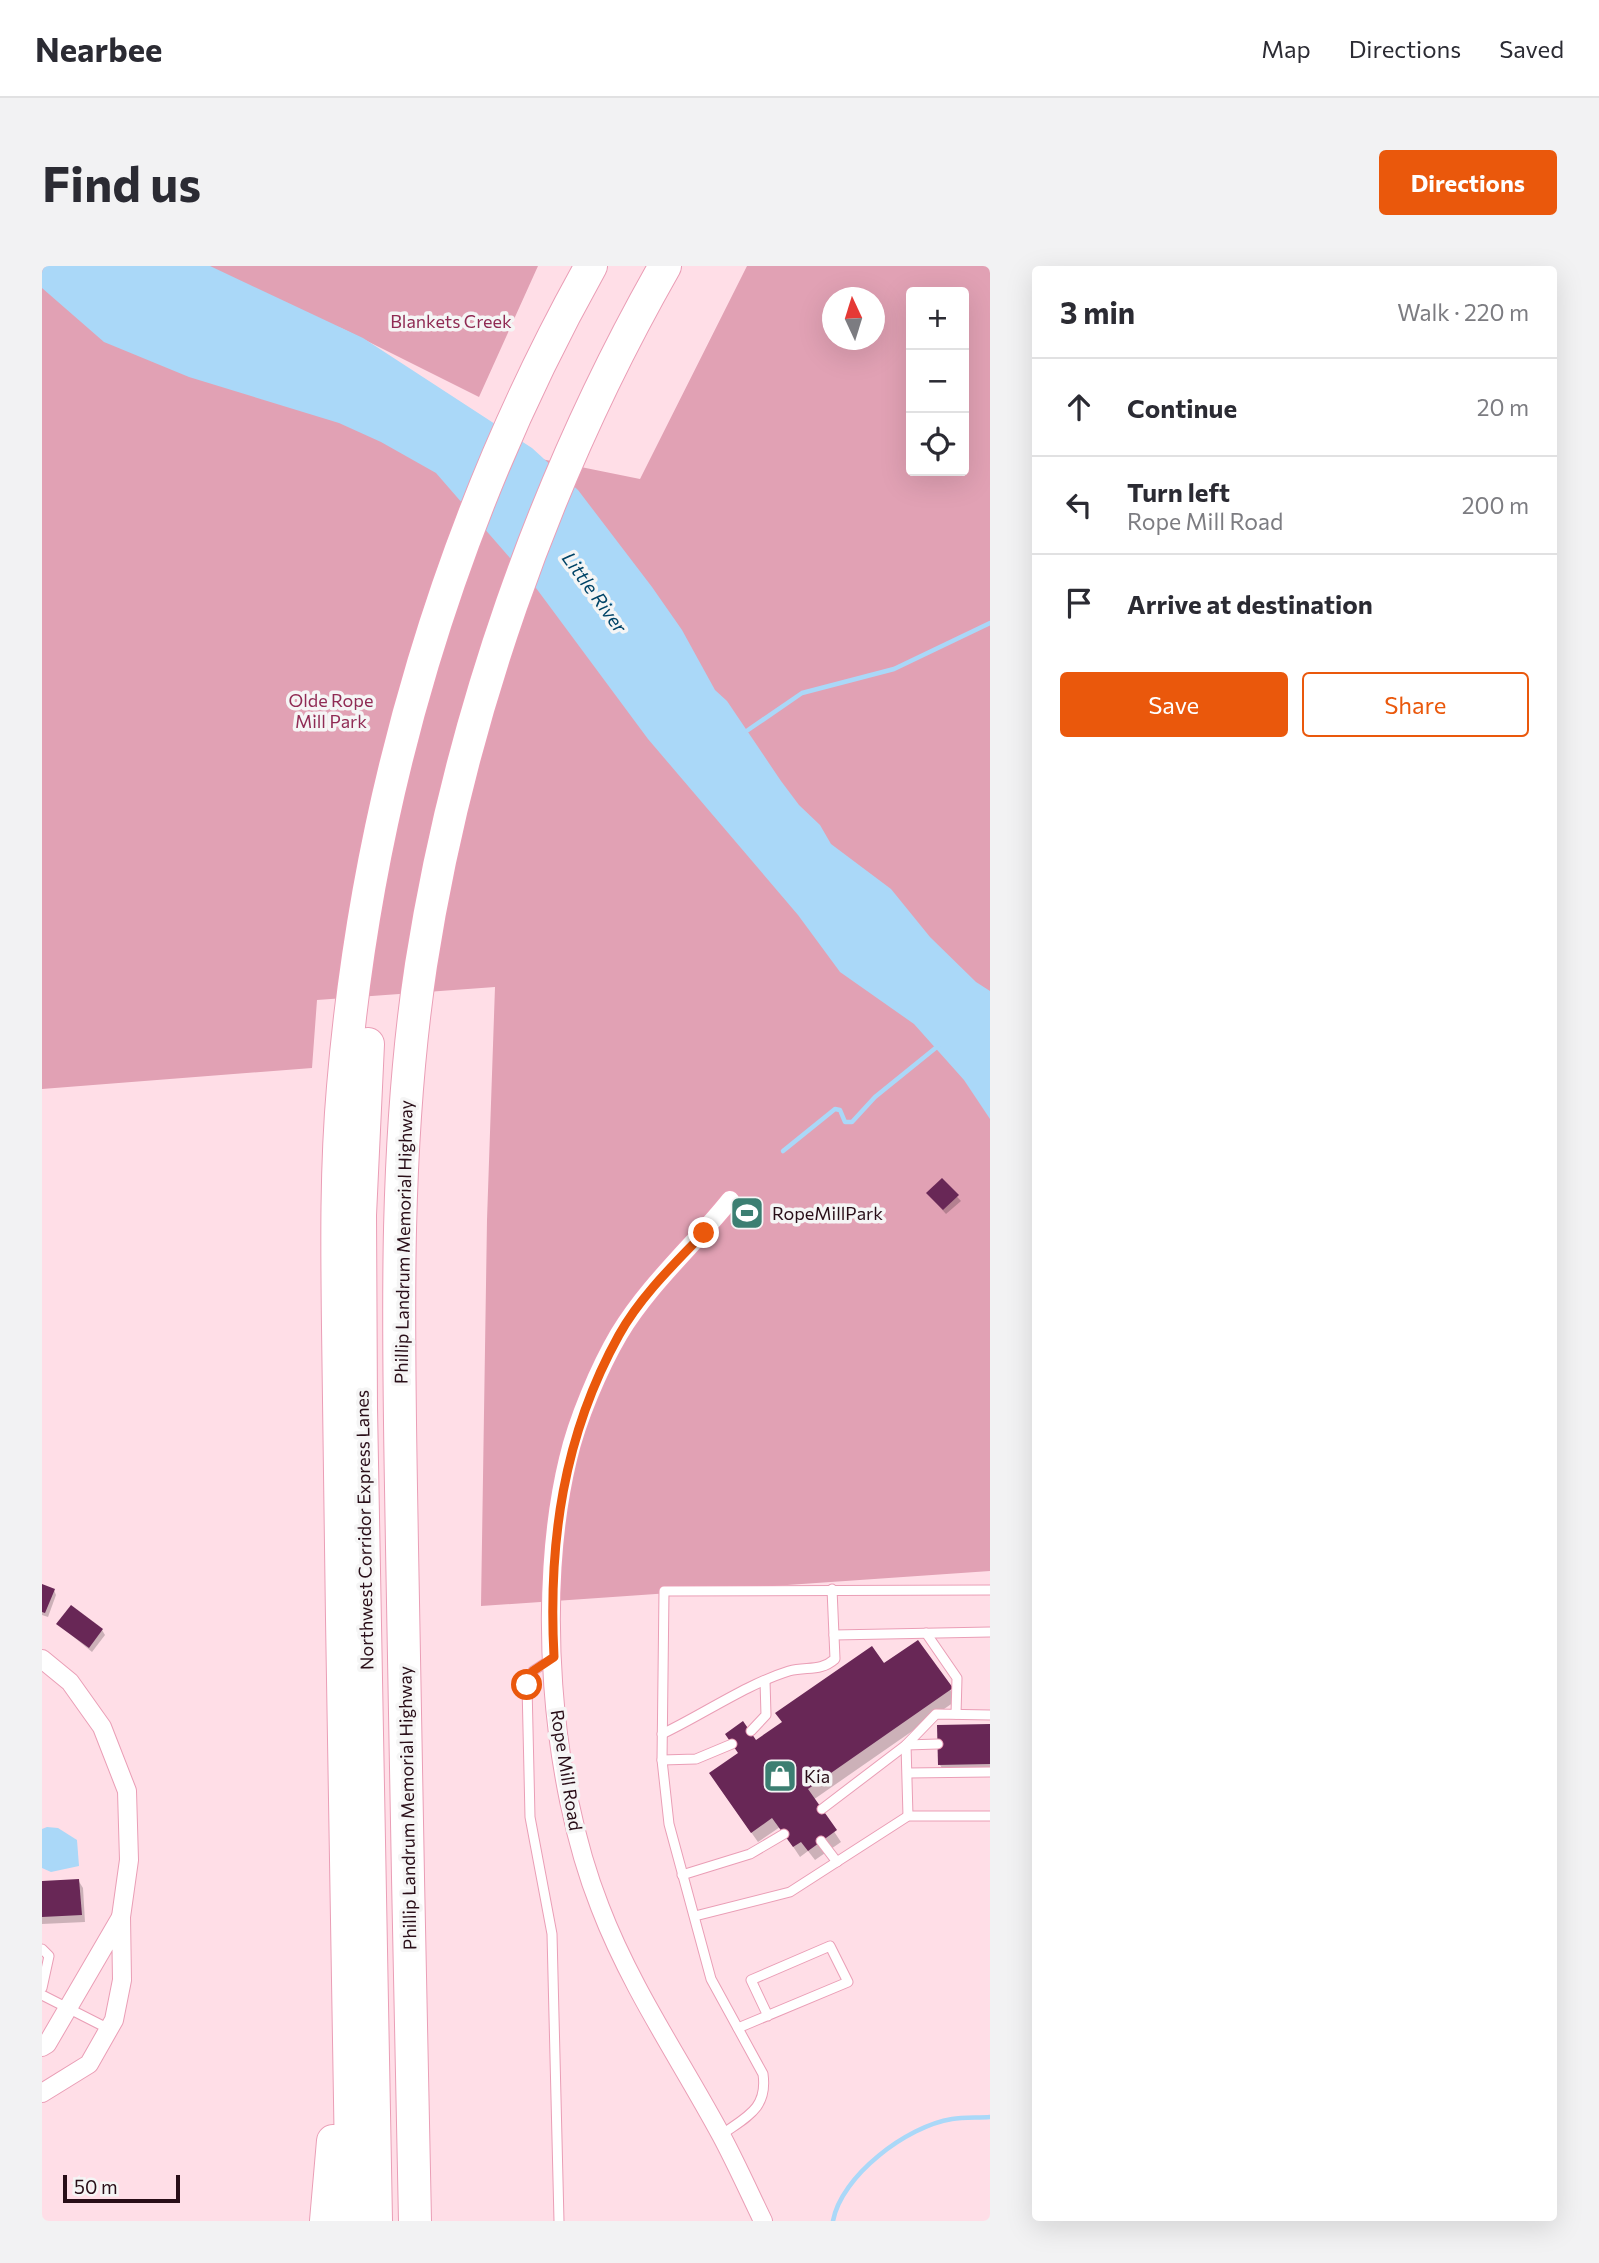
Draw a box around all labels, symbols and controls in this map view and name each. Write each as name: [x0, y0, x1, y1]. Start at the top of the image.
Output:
text: Nearbee: [35, 28, 162, 69]
text: Map: [1261, 34, 1311, 63]
text: Directions: [1349, 34, 1461, 63]
text: Saved: [1499, 34, 1564, 63]
button: Directions: [1379, 150, 1557, 215]
text: Find us: [42, 152, 201, 212]
north arrow: [822, 287, 885, 350]
map controls: [906, 287, 969, 476]
button: +: [906, 287, 969, 350]
text: 3 min: [1060, 293, 1135, 330]
text: Walk · 220 m: [1397, 298, 1529, 326]
park label: Blankets Creek: [390, 310, 512, 332]
button: −: [906, 350, 969, 413]
icon: ahead: [1060, 388, 1098, 426]
text: Continue: [1127, 392, 1237, 423]
text: 20 m: [1477, 393, 1529, 421]
button: locate: [906, 413, 969, 476]
text: Turn left: [1127, 476, 1230, 507]
icon: left: [1060, 486, 1098, 524]
text: 200 m: [1462, 491, 1529, 519]
text: Rope Mill Road: [1127, 507, 1283, 535]
water label: Little River: [558, 547, 633, 638]
icon: arrive: [1060, 584, 1098, 622]
text: Arrive at destination: [1127, 588, 1373, 619]
button: Save: [1060, 672, 1288, 737]
button: Share: [1302, 672, 1529, 737]
park label: Olde Rope Mill Park: [289, 689, 373, 732]
street label: Phillip Landrum Memorial Highway: [390, 1100, 416, 1384]
sports icon: RopeMillPark: [728, 1194, 766, 1232]
place label: RopeMillPark: [772, 1202, 883, 1224]
route end: [688, 1217, 719, 1248]
street label: Northwest Corridor Express Lanes: [351, 1390, 377, 1670]
street label: Phillip Landrum Memorial Highway: [394, 1666, 420, 1950]
route start: [511, 1669, 542, 1700]
street label: Rope Mill Road: [547, 1708, 587, 1832]
shop icon: Kia: [761, 1757, 799, 1795]
place label: Kia: [804, 1765, 830, 1787]
scale bar: [63, 2172, 180, 2204]
text: 50 m: [74, 2175, 118, 2198]

